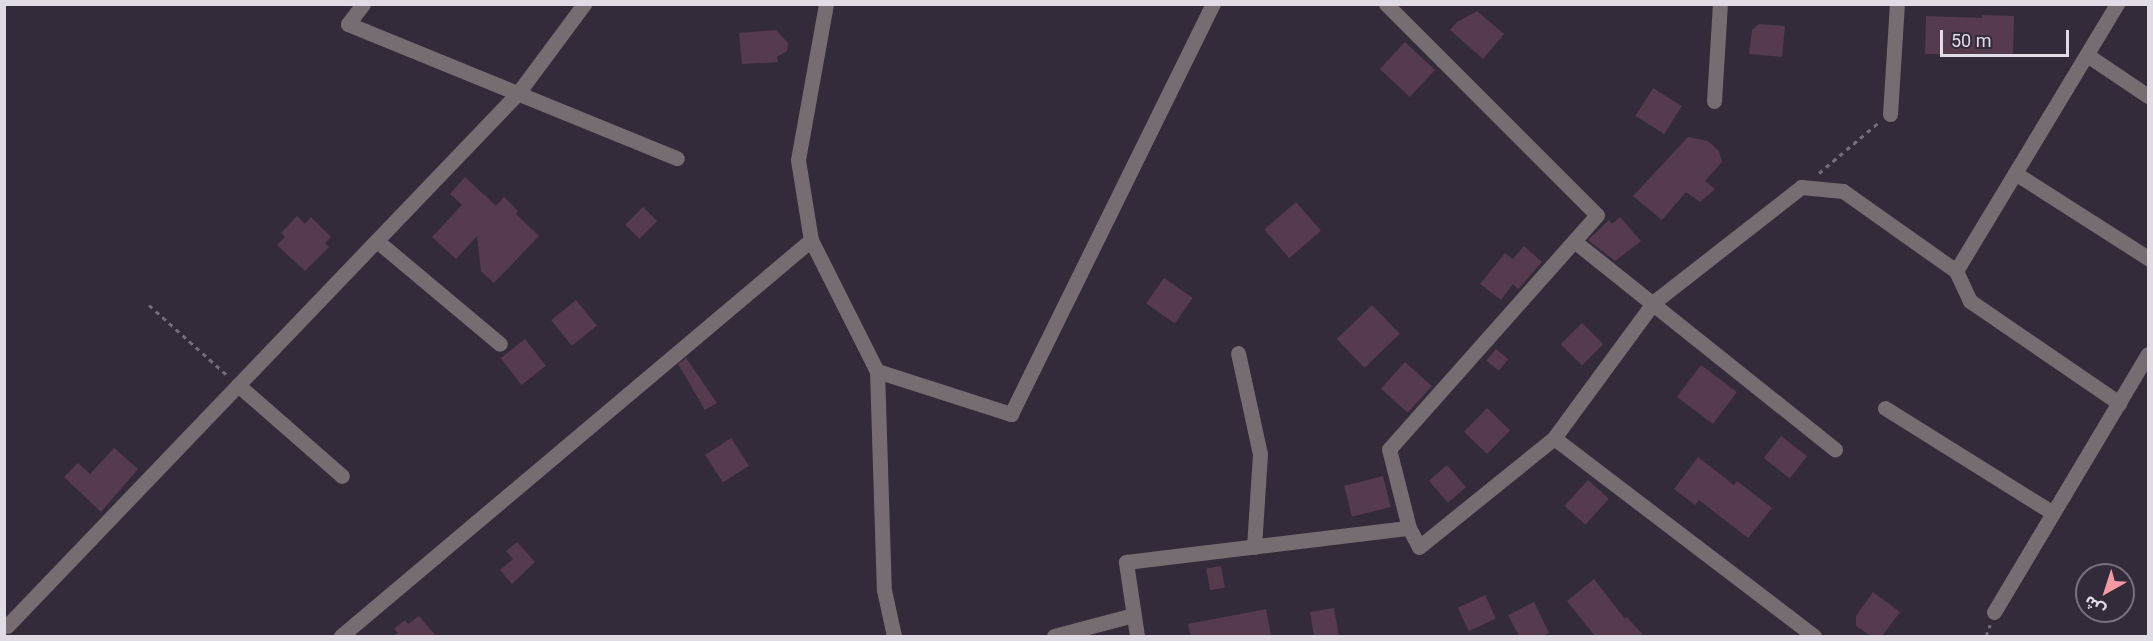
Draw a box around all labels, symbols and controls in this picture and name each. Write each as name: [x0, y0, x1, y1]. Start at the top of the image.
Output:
scale bar: [1943, 18, 2072, 56]
text: 50 m: [1951, 30, 1991, 51]
north arrow: [2075, 563, 2135, 623]
text: ش: [2080, 592, 2109, 620]

